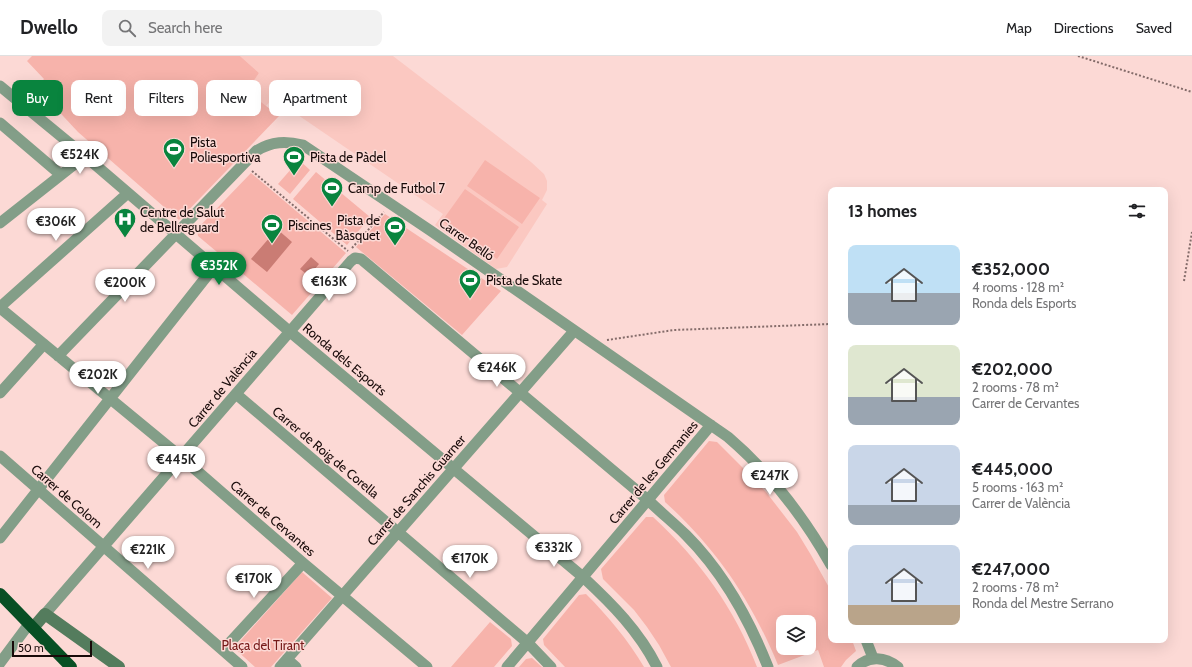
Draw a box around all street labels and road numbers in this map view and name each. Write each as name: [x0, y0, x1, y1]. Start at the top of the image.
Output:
street label: Carrer Belló: [436, 214, 498, 264]
street label: Ronda dels Esports: [300, 319, 391, 399]
street label: Carrer de València: [184, 345, 260, 431]
street label: Carrer de Roig de Corella: [269, 403, 383, 502]
street label: Carrer de les Germanies: [605, 417, 701, 527]
street label: Carrer de Sanchis Guarner: [363, 431, 469, 549]
street label: Carrer de Colom: [28, 461, 106, 531]
street label: Carrer de Cervantes: [227, 477, 319, 560]

